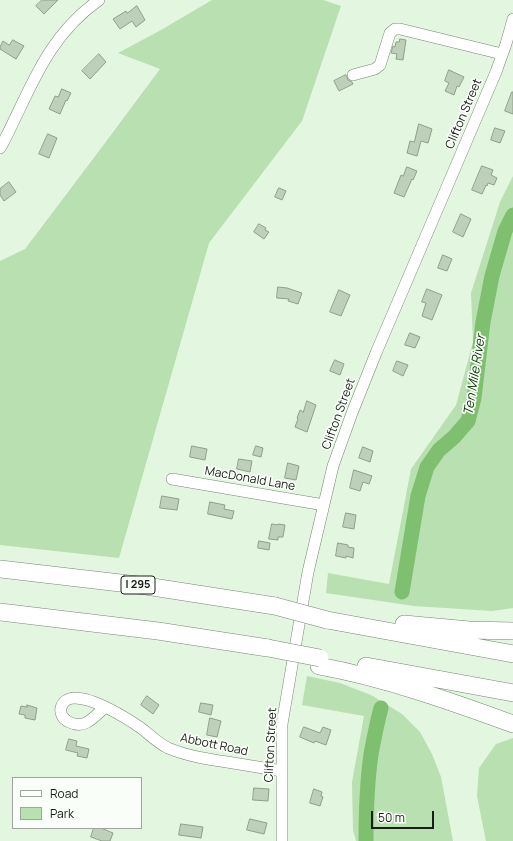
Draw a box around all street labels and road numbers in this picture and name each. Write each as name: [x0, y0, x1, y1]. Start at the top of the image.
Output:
street label: Clifton Street: [443, 77, 485, 151]
street label: Clifton Street: [319, 376, 359, 452]
street label: MacDonald Lane: [204, 464, 296, 494]
road number: I 295: [121, 576, 155, 594]
street label: Clifton Street: [262, 707, 280, 783]
street label: Abbott Road: [179, 731, 249, 759]

